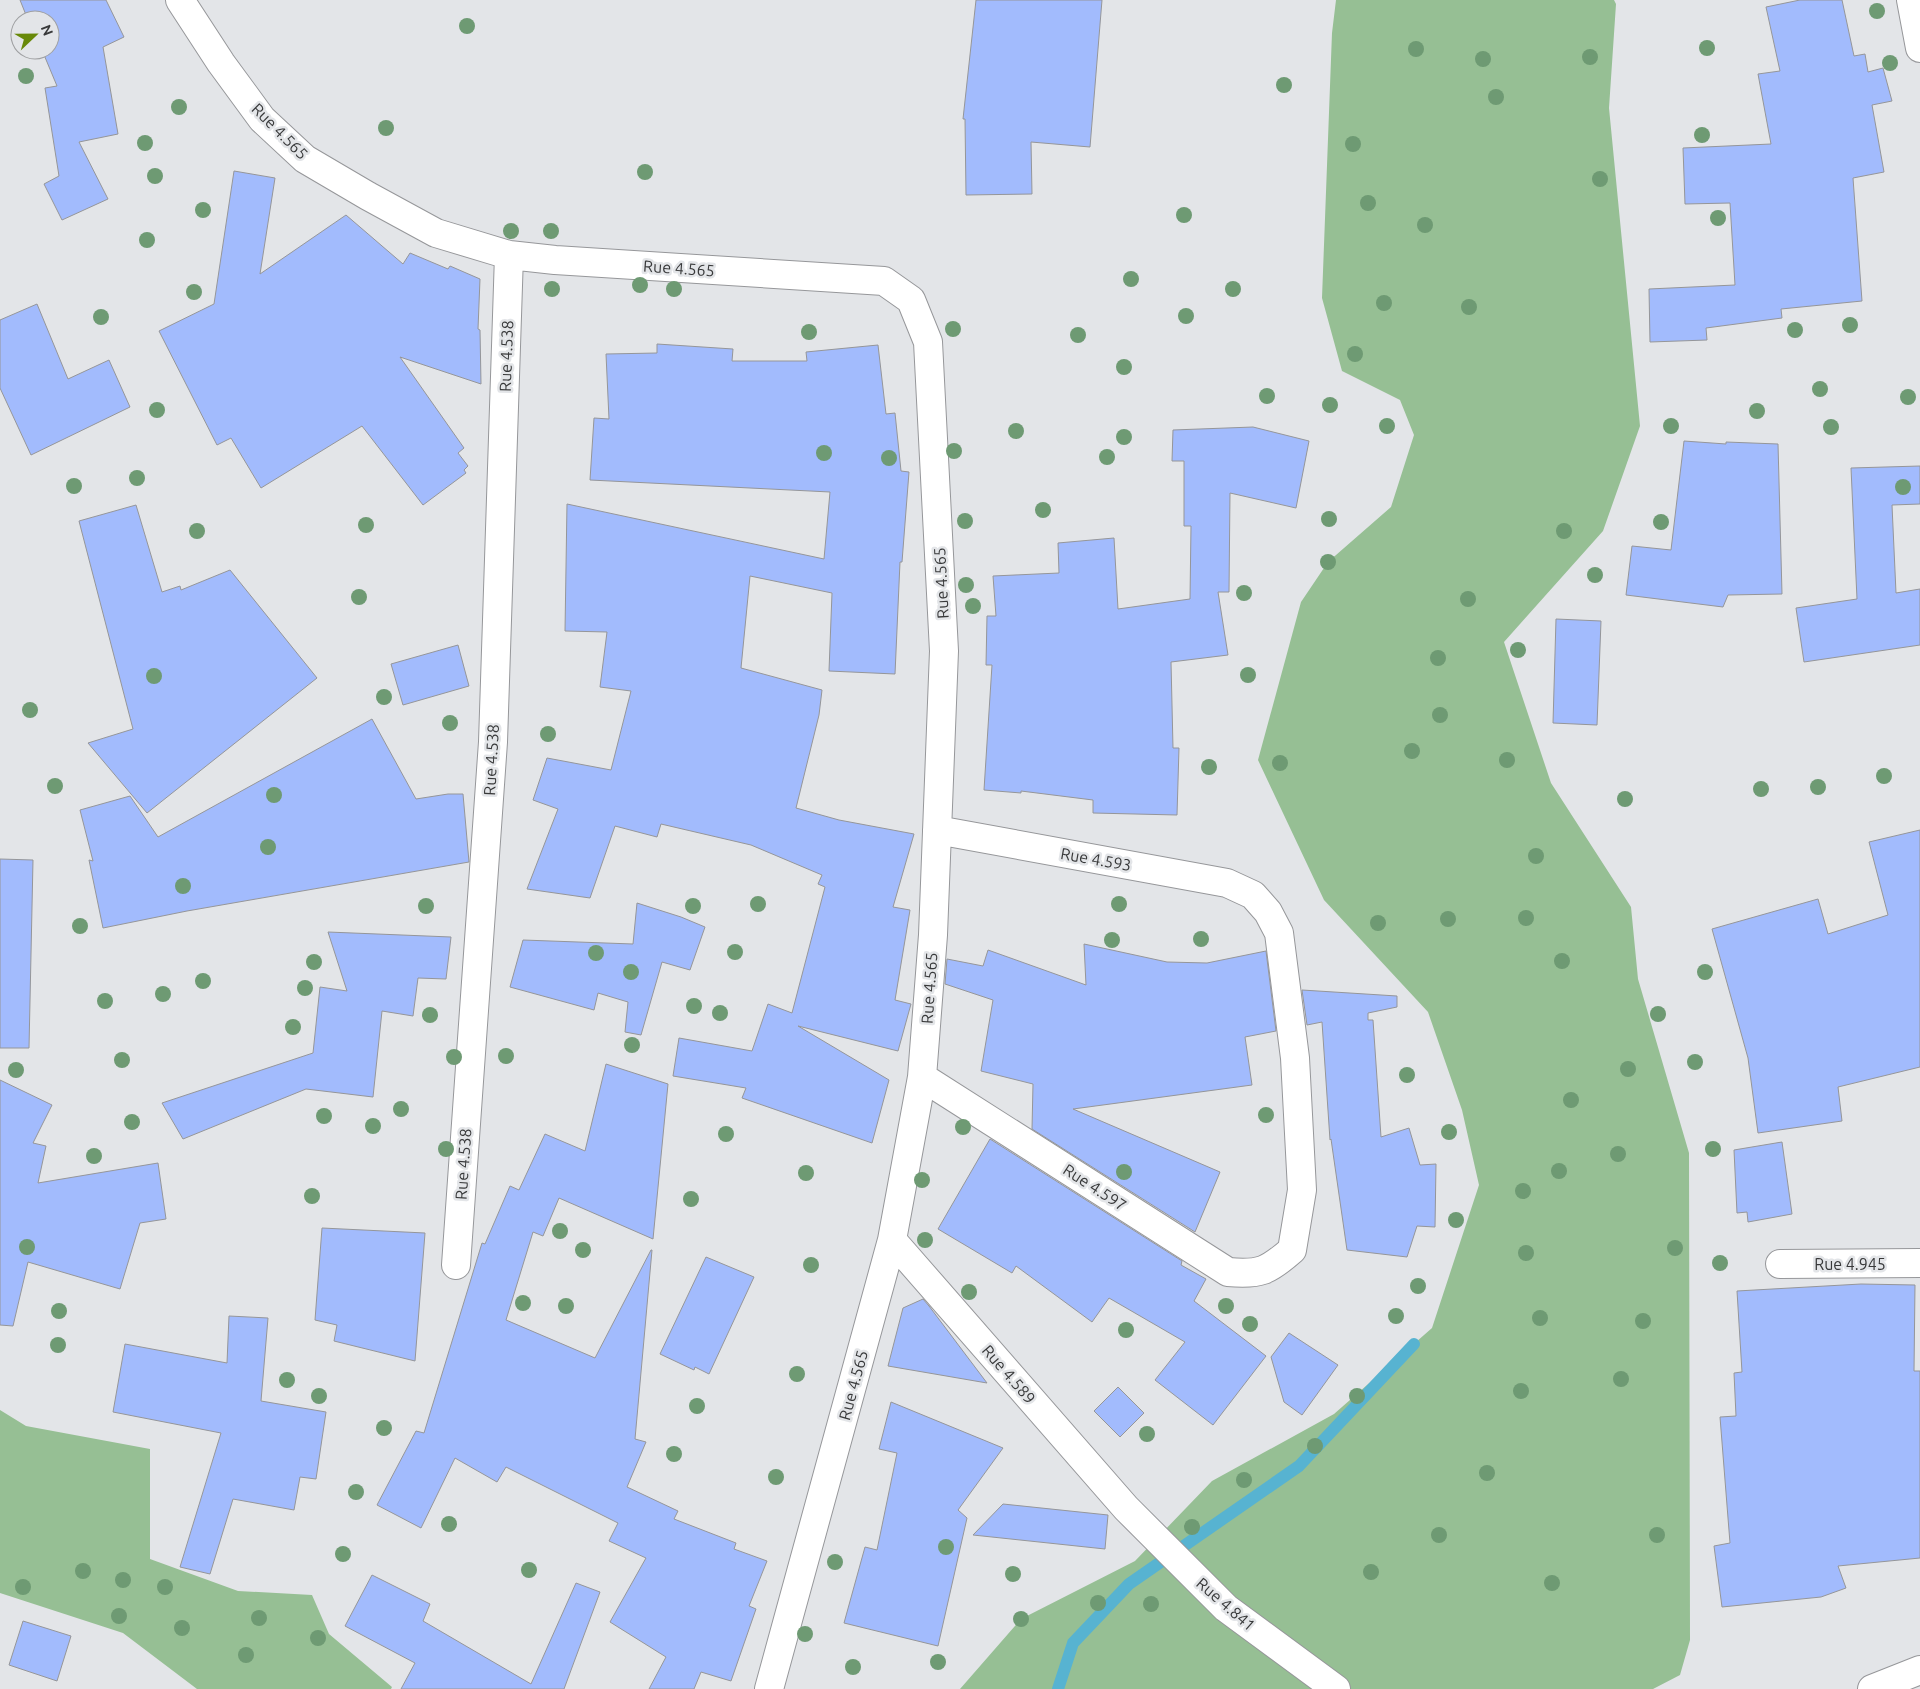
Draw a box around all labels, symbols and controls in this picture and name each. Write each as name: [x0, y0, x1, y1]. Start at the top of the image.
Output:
north arrow: [10, 10, 60, 60]
text: N: [38, 22, 56, 38]
street label: Rue 4.565: [248, 99, 312, 163]
street label: Rue 4.565: [643, 257, 715, 279]
street label: Rue 4.538: [496, 320, 516, 392]
street label: Rue 4.565: [930, 547, 952, 619]
street label: Rue 4.538: [480, 724, 502, 796]
street label: Rue 4.593: [1059, 844, 1133, 874]
street label: Rue 4.565: [918, 952, 940, 1024]
street label: Rue 4.538: [452, 1128, 474, 1200]
street label: Rue 4.597: [1060, 1160, 1130, 1214]
street label: Rue 4.945: [1814, 1255, 1886, 1273]
street label: Rue 4.589: [979, 1341, 1039, 1407]
street label: Rue 4.565: [835, 1348, 871, 1422]
street label: Rue 4.841: [1193, 1574, 1259, 1634]

